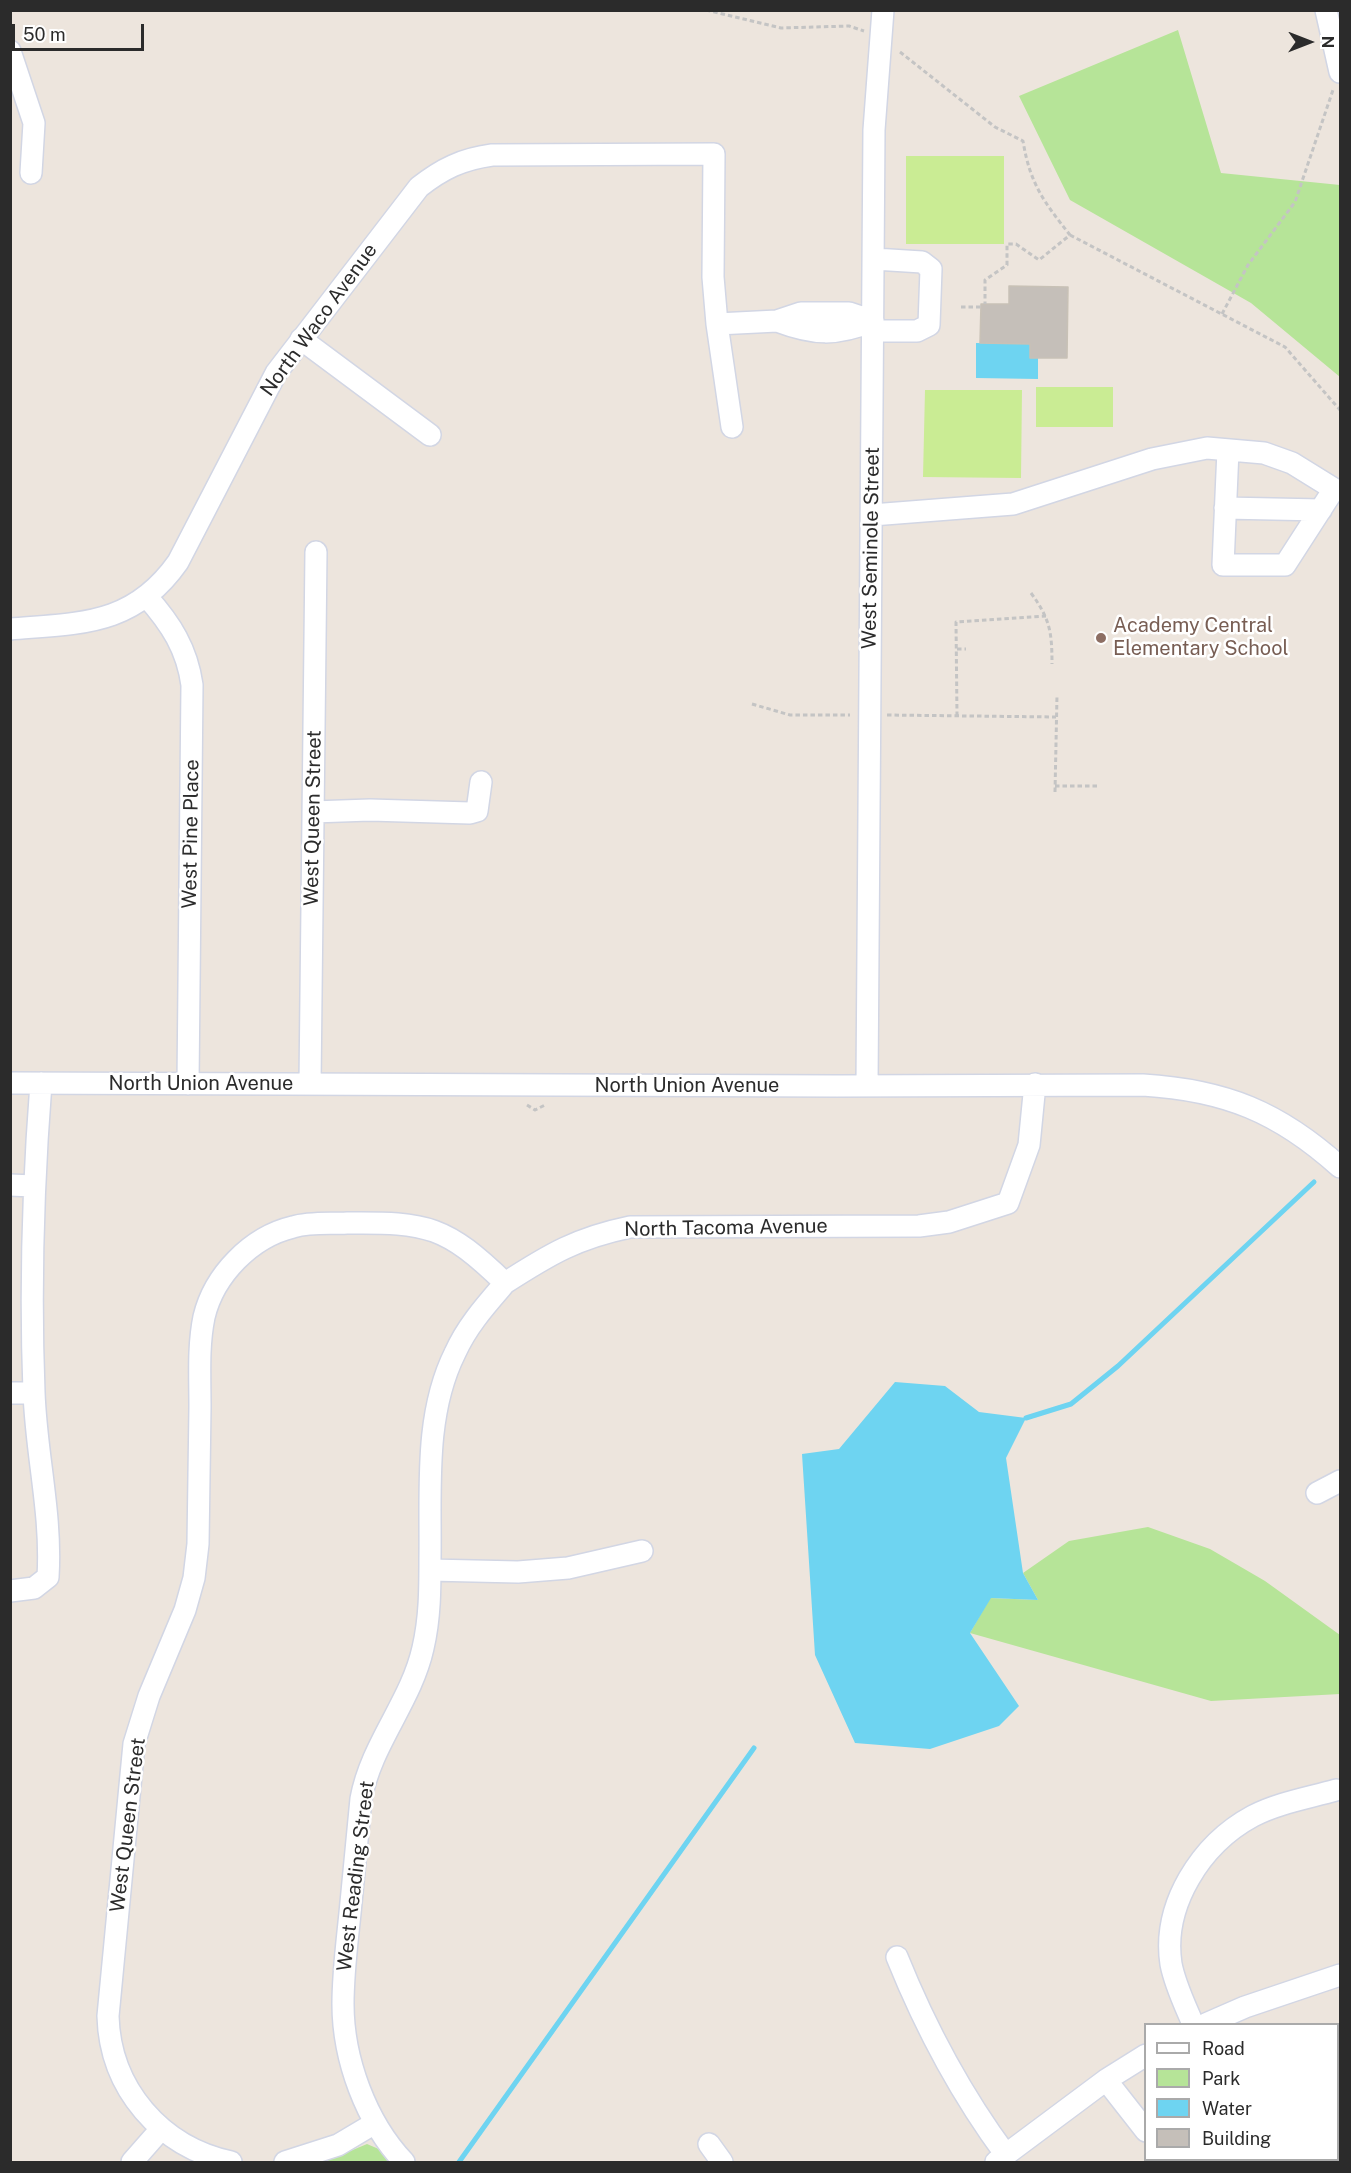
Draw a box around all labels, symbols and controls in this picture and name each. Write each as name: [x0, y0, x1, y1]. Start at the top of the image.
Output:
scale bar: [15, 12, 147, 50]
north arrow: [1279, 12, 1339, 72]
text: 50 m: [23, 24, 66, 45]
text: N: [1318, 36, 1337, 48]
street label: North Waco Avenue: [256, 239, 382, 401]
street label: West Seminole Street: [857, 447, 885, 649]
place label: Academy Central Elementary School: [1113, 614, 1289, 661]
marker: Academy Central Elementary School: [1094, 631, 1108, 645]
street label: West Queen Street: [299, 730, 327, 906]
street label: West Pine Place: [178, 759, 204, 909]
street label: North Union Avenue: [109, 1072, 293, 1096]
street label: North Union Avenue: [595, 1074, 779, 1098]
street label: North Tacoma Avenue: [624, 1214, 828, 1242]
street label: West Queen Street: [105, 1736, 151, 1914]
street label: West Reading Street: [332, 1779, 380, 1973]
legend: [1144, 2023, 1339, 2161]
text: Road: [1202, 2038, 1245, 2059]
text: Park: [1202, 2068, 1240, 2089]
text: Water: [1202, 2098, 1252, 2119]
text: Building: [1202, 2128, 1271, 2149]

